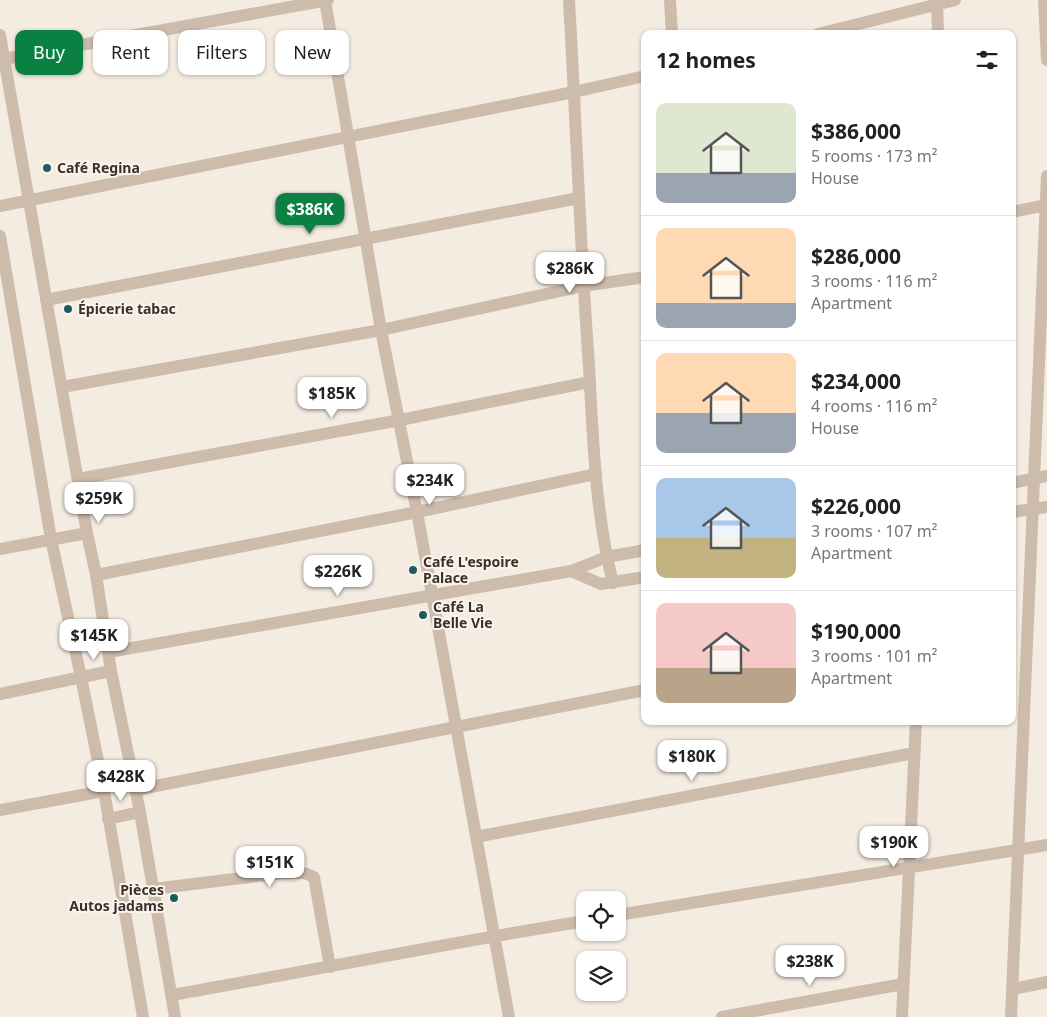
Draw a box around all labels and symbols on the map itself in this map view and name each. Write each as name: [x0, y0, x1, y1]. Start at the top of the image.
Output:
place label: Café Regina: [57, 158, 140, 177]
marker: Café Regina: [41, 162, 53, 174]
pin: $386K: [275, 192, 345, 235]
pin: $286K: [535, 252, 605, 294]
place label: Épicerie tabac: [78, 299, 176, 318]
marker: Épicerie tabac: [62, 303, 74, 315]
pin: $185K: [297, 376, 367, 419]
pin: $234K: [395, 464, 465, 506]
pin: $259K: [64, 482, 134, 524]
place label: Café L'espoire Palace: [423, 552, 519, 587]
pin: $226K: [303, 554, 373, 597]
marker: Café L'espoire Palace: [407, 564, 419, 576]
place label: Café La Belle Vie: [433, 597, 493, 632]
marker: Café La Belle Vie: [417, 609, 429, 621]
pin: $145K: [59, 618, 129, 661]
pin: $180K: [657, 740, 727, 782]
pin: $428K: [86, 760, 156, 802]
pin: $190K: [859, 826, 929, 868]
pin: $151K: [235, 846, 305, 888]
place label: Pièces Autos jadams: [69, 880, 164, 915]
marker: Pièces Autos jadams: [168, 892, 180, 904]
pin: $238K: [775, 944, 845, 987]

